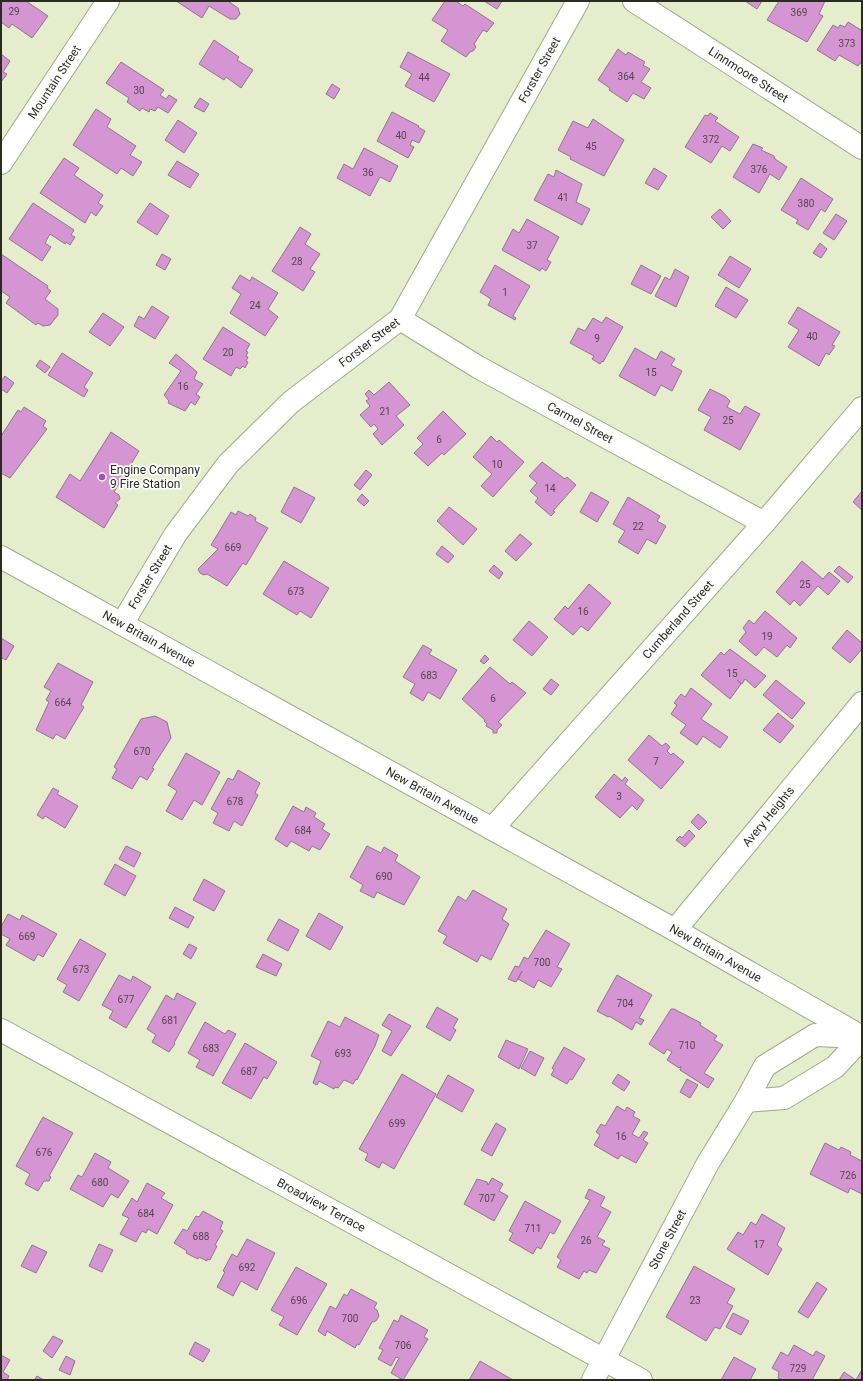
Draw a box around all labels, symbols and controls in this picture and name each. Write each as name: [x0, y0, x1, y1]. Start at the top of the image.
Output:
house number: 29: [8, 6, 20, 17]
house number: 369: [791, 7, 807, 18]
street label: Forster Street: [516, 35, 563, 105]
house number: 373: [839, 38, 855, 49]
street label: Mountain Street: [25, 43, 84, 122]
street label: Linnmoore Street: [706, 44, 791, 106]
house number: 364: [618, 71, 635, 82]
house number: 44: [418, 72, 430, 83]
house number: 30: [133, 85, 145, 96]
house number: 40: [395, 130, 407, 141]
house number: 372: [703, 134, 720, 145]
house number: 45: [585, 141, 597, 152]
house number: 376: [751, 164, 768, 175]
house number: 36: [362, 167, 374, 178]
house number: 41: [557, 192, 569, 203]
house number: 380: [798, 198, 815, 209]
house number: 37: [526, 240, 538, 251]
house number: 28: [291, 256, 303, 267]
house number: 1: [502, 287, 508, 298]
house number: 24: [249, 300, 261, 311]
street label: Forster Street: [336, 315, 403, 370]
house number: 40: [806, 331, 818, 342]
house number: 9: [594, 333, 600, 344]
house number: 20: [222, 347, 234, 358]
house number: 15: [645, 367, 657, 378]
house number: 16: [177, 381, 189, 392]
street label: Carmel Street: [545, 399, 616, 446]
house number: 21: [379, 406, 391, 417]
house number: 25: [722, 415, 734, 426]
house number: 6: [436, 434, 442, 445]
house number: 10: [491, 459, 503, 470]
place label: Engine Company 9 Fire Station: [110, 463, 200, 491]
marker: Engine Company 9 Fire Station: [97, 472, 107, 482]
house number: 14: [544, 483, 556, 494]
house number: 22: [632, 521, 644, 532]
street label: Forster Street: [126, 542, 175, 612]
house number: 669: [225, 542, 241, 553]
street label: Cumberland Street: [640, 578, 716, 662]
house number: 25: [799, 579, 811, 590]
house number: 673: [288, 586, 304, 597]
house number: 16: [577, 606, 589, 617]
street label: New Britain Avenue: [100, 608, 198, 670]
house number: 19: [761, 631, 773, 642]
house number: 15: [726, 668, 738, 679]
house number: 683: [421, 670, 437, 681]
house number: 6: [490, 693, 496, 704]
house number: 664: [55, 697, 72, 708]
house number: 670: [134, 746, 151, 757]
house number: 7: [653, 756, 659, 767]
street label: New Britain Avenue: [384, 764, 481, 827]
street label: Avery Heights: [740, 784, 797, 850]
house number: 3: [616, 791, 622, 802]
house number: 678: [227, 796, 244, 807]
house number: 684: [295, 825, 312, 836]
house number: 690: [376, 871, 393, 882]
street label: New Britain Avenue: [667, 921, 764, 985]
house number: 669: [19, 931, 35, 942]
house number: 700: [534, 957, 551, 968]
house number: 673: [73, 964, 89, 975]
house number: 677: [118, 994, 135, 1005]
house number: 704: [617, 998, 634, 1009]
house number: 681: [162, 1015, 178, 1026]
house number: 710: [679, 1040, 696, 1051]
house number: 683: [203, 1043, 219, 1054]
house number: 693: [335, 1048, 351, 1059]
house number: 687: [241, 1066, 258, 1077]
house number: 699: [389, 1118, 405, 1129]
house number: 16: [615, 1131, 627, 1142]
house number: 676: [36, 1147, 53, 1158]
house number: 726: [840, 1170, 857, 1181]
street label: Broadview Terrace: [275, 1175, 368, 1235]
house number: 680: [92, 1177, 109, 1188]
house number: 707: [479, 1193, 496, 1204]
street label: Stone Street: [646, 1207, 689, 1272]
house number: 684: [138, 1208, 155, 1219]
house number: 711: [525, 1223, 541, 1234]
house number: 688: [193, 1231, 210, 1242]
house number: 26: [580, 1235, 592, 1246]
house number: 17: [753, 1239, 765, 1250]
house number: 692: [239, 1262, 256, 1273]
house number: 696: [291, 1295, 308, 1306]
house number: 23: [689, 1295, 701, 1306]
house number: 700: [342, 1313, 359, 1324]
house number: 706: [395, 1340, 412, 1351]
house number: 729: [790, 1363, 806, 1374]

